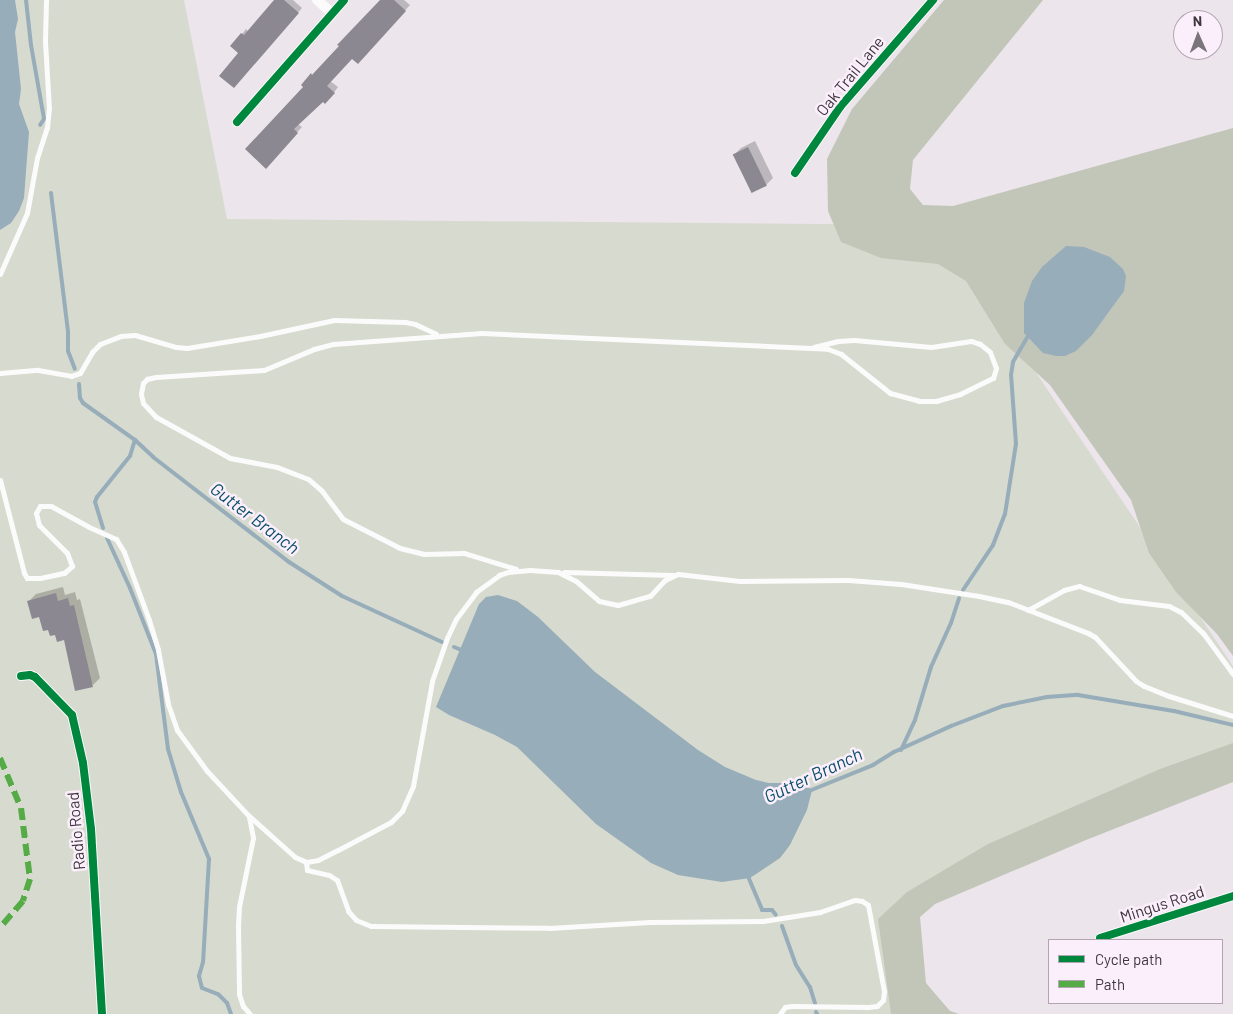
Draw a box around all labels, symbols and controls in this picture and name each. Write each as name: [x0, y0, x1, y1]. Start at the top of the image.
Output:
north arrow: [1173, 10, 1223, 60]
text: N: [1193, 12, 1202, 29]
street label: Oak Trail Lane: [812, 32, 888, 120]
water label: Gutter Branch: [206, 477, 304, 559]
water label: Gutter Branch: [760, 743, 866, 807]
street label: Radio Road: [63, 791, 89, 871]
street label: Mingus Road: [1117, 881, 1207, 927]
legend: [1048, 939, 1223, 1004]
text: Cycle path: [1095, 950, 1162, 968]
text: Path: [1095, 975, 1125, 993]

